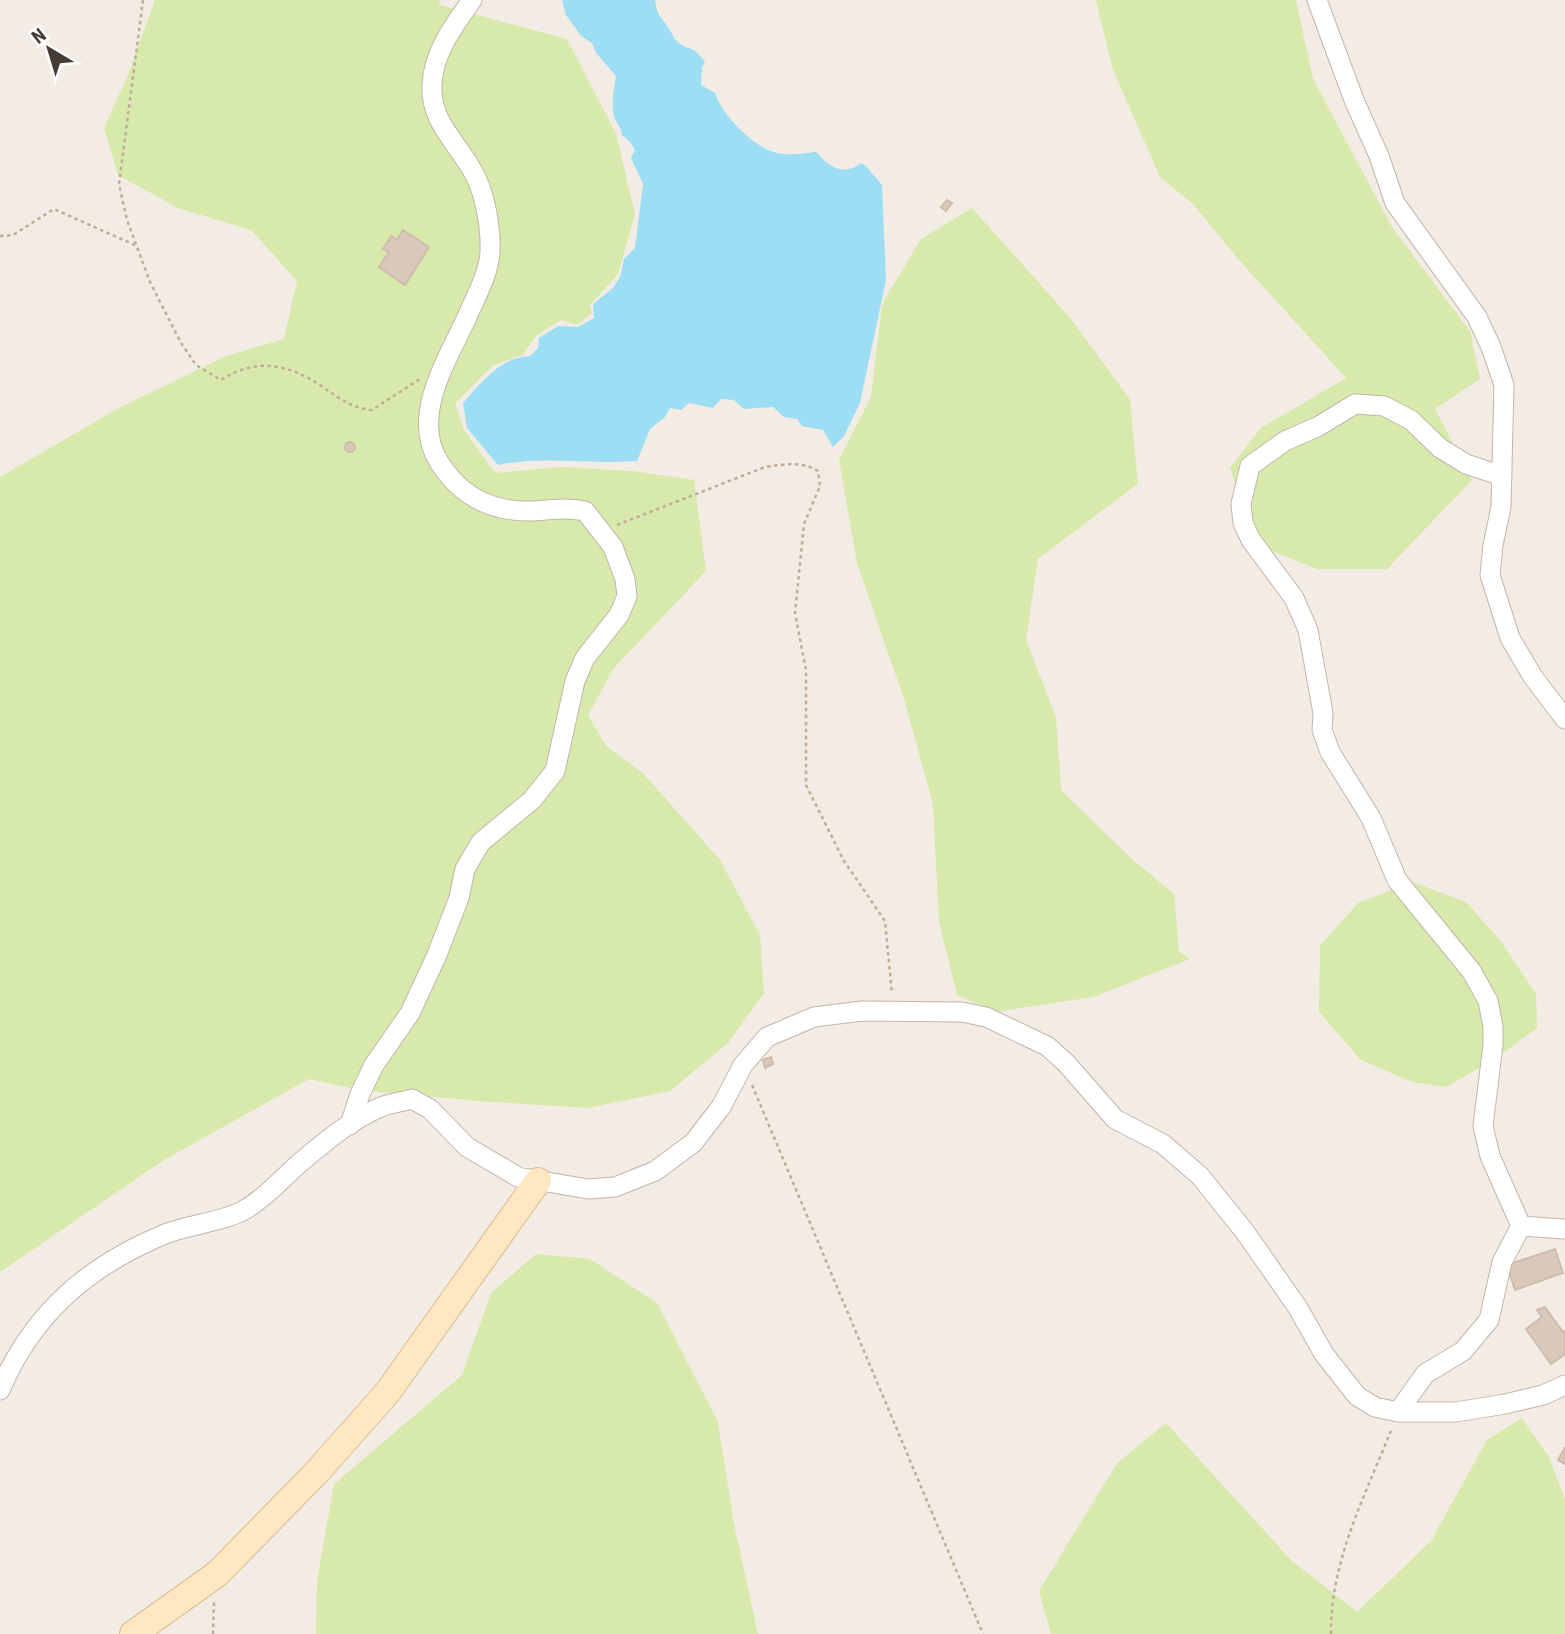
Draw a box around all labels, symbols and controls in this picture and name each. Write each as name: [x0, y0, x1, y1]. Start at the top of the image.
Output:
north arrow: [14, 14, 84, 84]
text: N: [27, 23, 51, 49]

